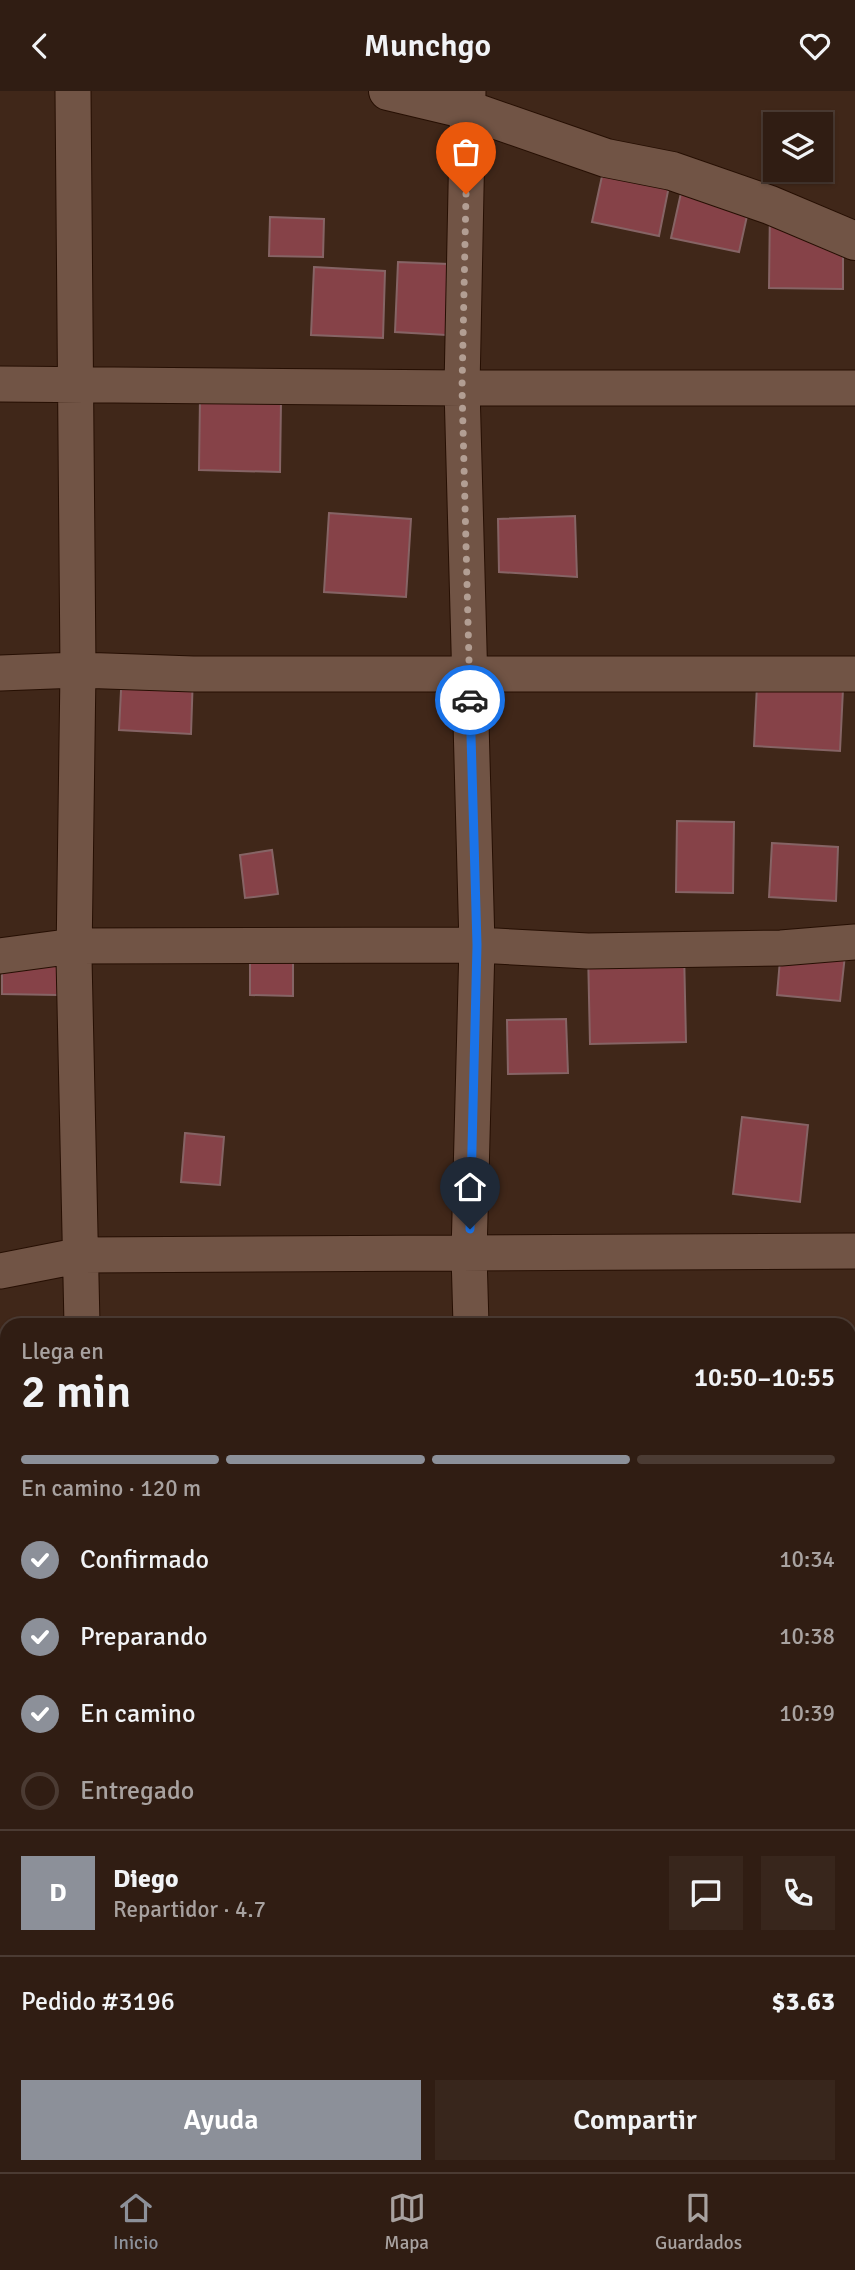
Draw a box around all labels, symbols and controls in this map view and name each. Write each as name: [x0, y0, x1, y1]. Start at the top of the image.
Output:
text: Munchgo: [364, 26, 491, 65]
icon: back: [21, 27, 59, 65]
icon: heart: [796, 27, 834, 65]
map controls: [763, 112, 833, 182]
button: layers: [763, 112, 833, 182]
pin: [436, 122, 496, 194]
icon: bag: [447, 133, 485, 171]
courier: [435, 665, 505, 735]
icon: car: [451, 681, 489, 719]
pin: [440, 1157, 500, 1229]
icon: home: [451, 1168, 489, 1206]
text: Llega en: [21, 1337, 104, 1366]
text: 10:50–10:55: [694, 1362, 835, 1394]
text: 2 min: [21, 1364, 131, 1420]
text: En camino · 120 m: [21, 1474, 201, 1503]
icon: check: [21, 1541, 59, 1579]
text: Confirmado: [80, 1544, 209, 1576]
text: 10:34: [779, 1545, 835, 1574]
icon: check: [21, 1618, 59, 1656]
text: Preparando: [80, 1621, 207, 1653]
text: 10:38: [779, 1622, 835, 1651]
icon: check: [21, 1695, 59, 1733]
text: En camino: [80, 1698, 196, 1730]
text: 10:39: [779, 1699, 835, 1728]
text: Entregado: [80, 1775, 194, 1807]
button: chat: [669, 1856, 743, 1930]
button: phone: [761, 1856, 835, 1930]
text: Diego: [113, 1863, 179, 1895]
text: D: [49, 1877, 67, 1909]
text: Repartidor · 4.7: [113, 1895, 266, 1924]
text: Pedido #3196: [21, 1986, 175, 2018]
text: $3.63: [771, 1986, 835, 2018]
button: Ayuda: [21, 2080, 421, 2160]
button: Compartir: [435, 2080, 835, 2160]
tab: Inicio: [113, 2189, 158, 2255]
tab: Mapa: [384, 2189, 429, 2255]
tab: Guardados: [655, 2189, 742, 2255]

